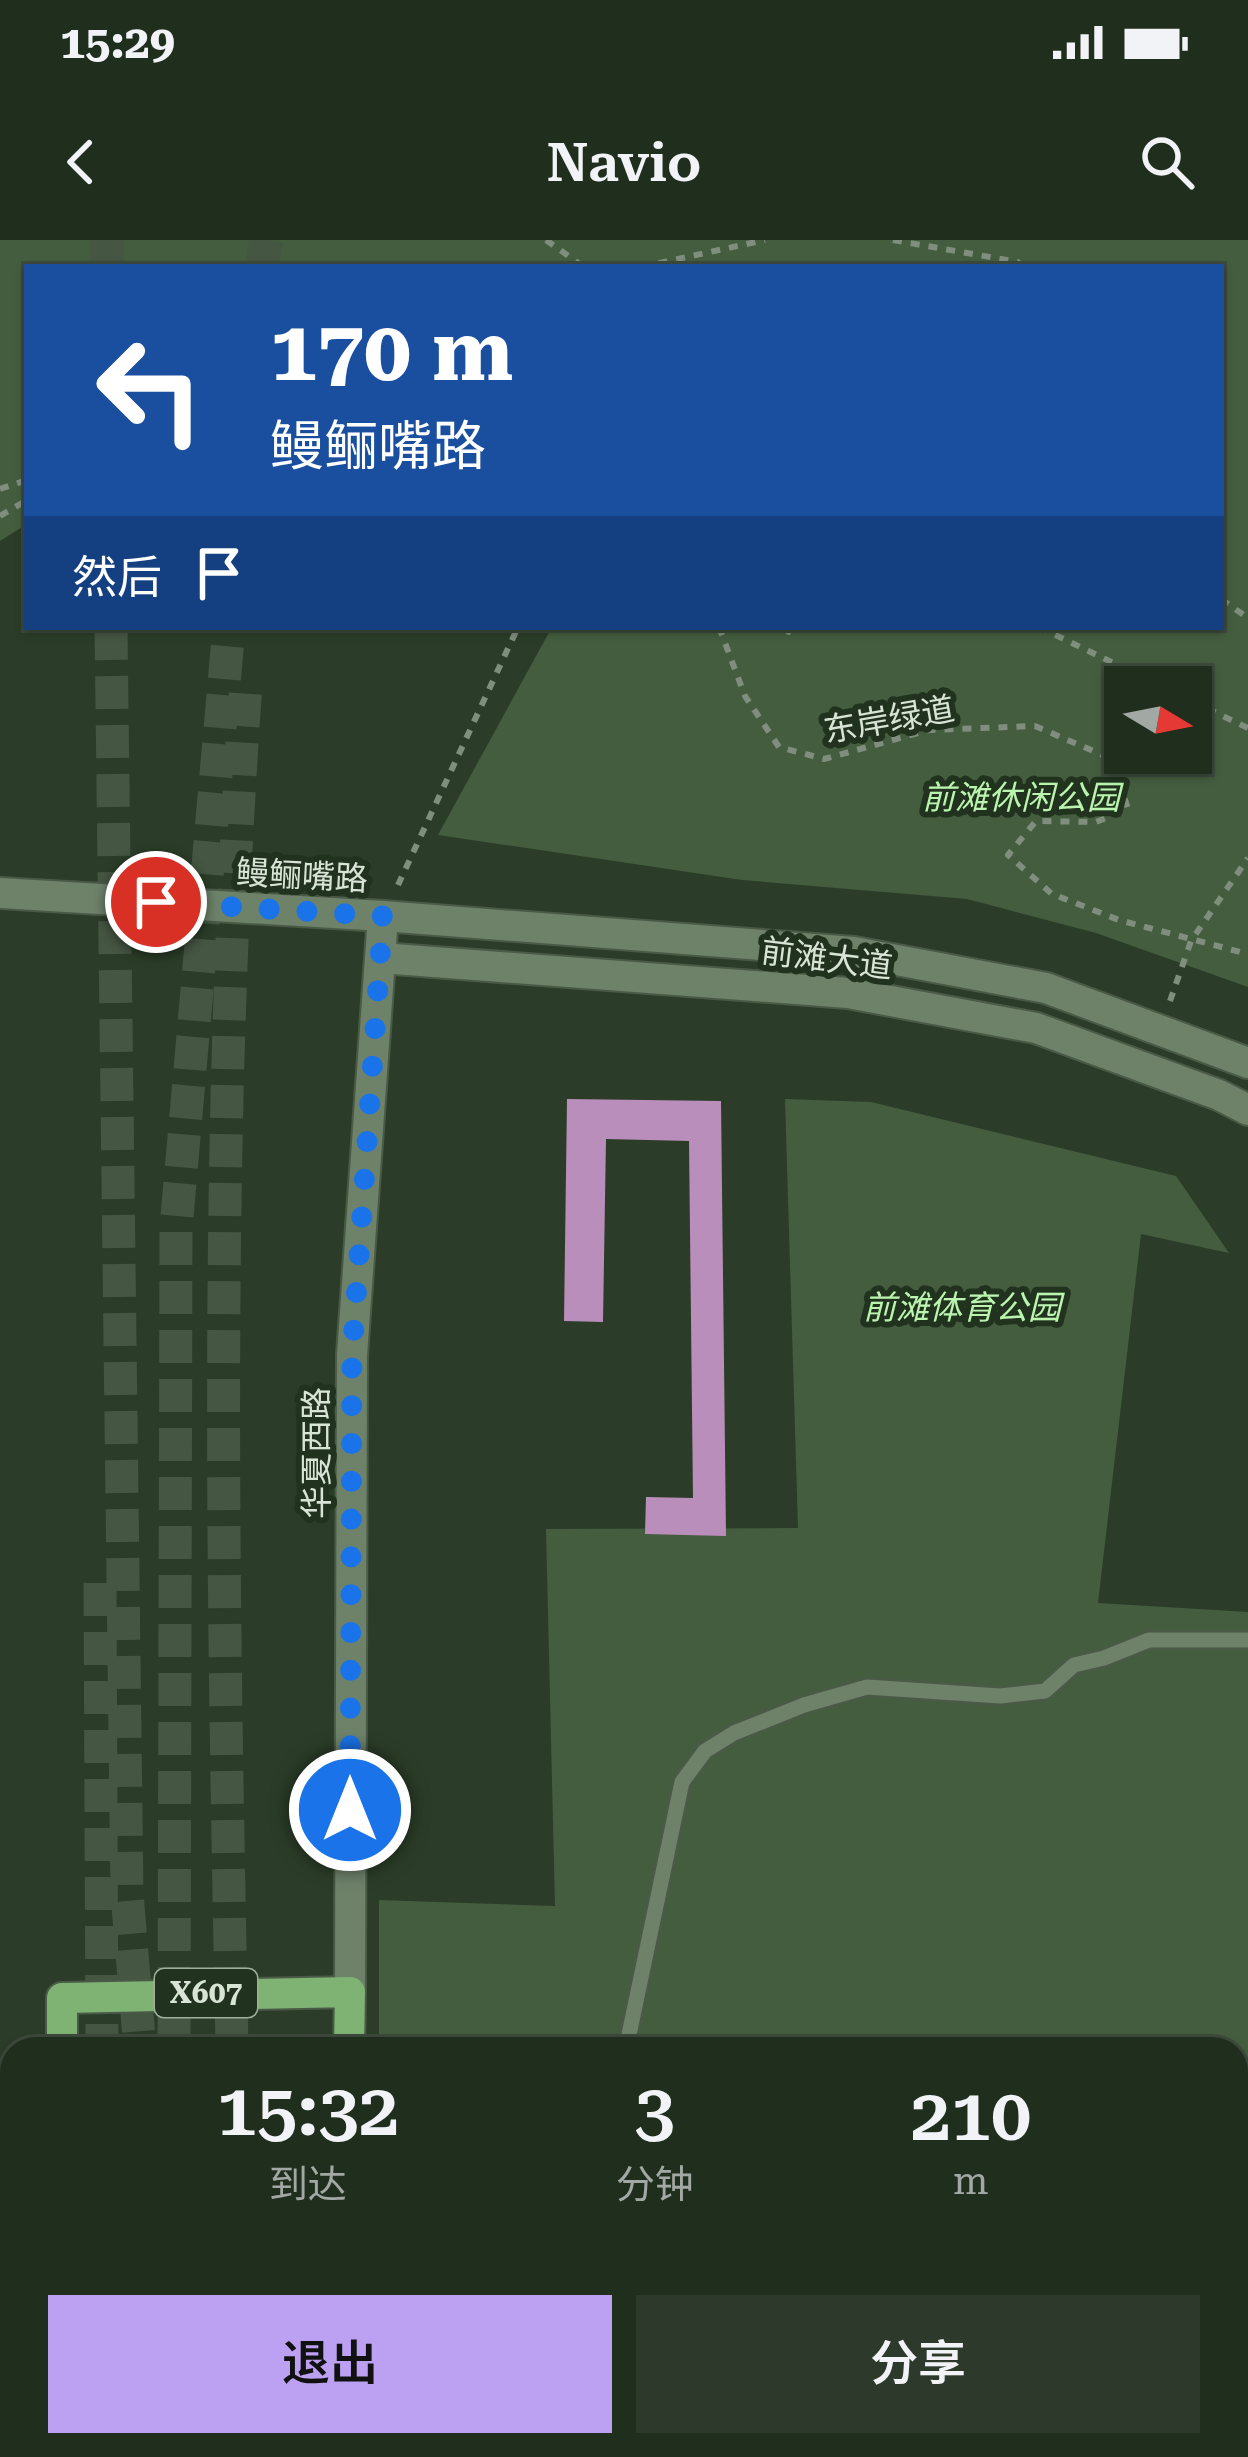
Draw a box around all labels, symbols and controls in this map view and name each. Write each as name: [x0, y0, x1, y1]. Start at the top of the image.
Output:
text: 15:29: [60, 16, 175, 69]
icon: back: [48, 129, 114, 195]
icon: search: [1134, 129, 1200, 195]
text: Navio: [547, 131, 701, 194]
text: 170 m: [270, 302, 513, 400]
icon: left: [72, 312, 228, 468]
text: 鳗鲡嘴路: [270, 415, 486, 478]
icon: arrive: [186, 540, 252, 606]
text: 然后: [72, 551, 162, 604]
north arrow: [1104, 666, 1212, 774]
map controls: [1104, 666, 1212, 774]
street label: 东岸绿道: [821, 689, 957, 750]
park label: 前滩休闲公园: [922, 778, 1124, 817]
pin: [105, 851, 207, 953]
street label: 鳗鲡嘴路: [235, 853, 369, 898]
icon: arrive: [123, 869, 189, 935]
street label: 前滩大道: [759, 931, 895, 986]
park label: 前滩体育公园: [863, 1288, 1065, 1327]
street label: 华夏西路: [297, 1387, 336, 1519]
position arrow: [287, 1747, 413, 1873]
road number: X607: [155, 1969, 257, 2017]
text: 15:32: [217, 2068, 399, 2153]
text: 3: [635, 2068, 675, 2153]
text: 210: [910, 2073, 1031, 2158]
text: m: [953, 2158, 989, 2204]
text: 到达: [269, 2162, 347, 2208]
text: 分钟: [616, 2162, 694, 2208]
button: 退出: [48, 2295, 612, 2433]
button: 分享: [636, 2295, 1200, 2433]

